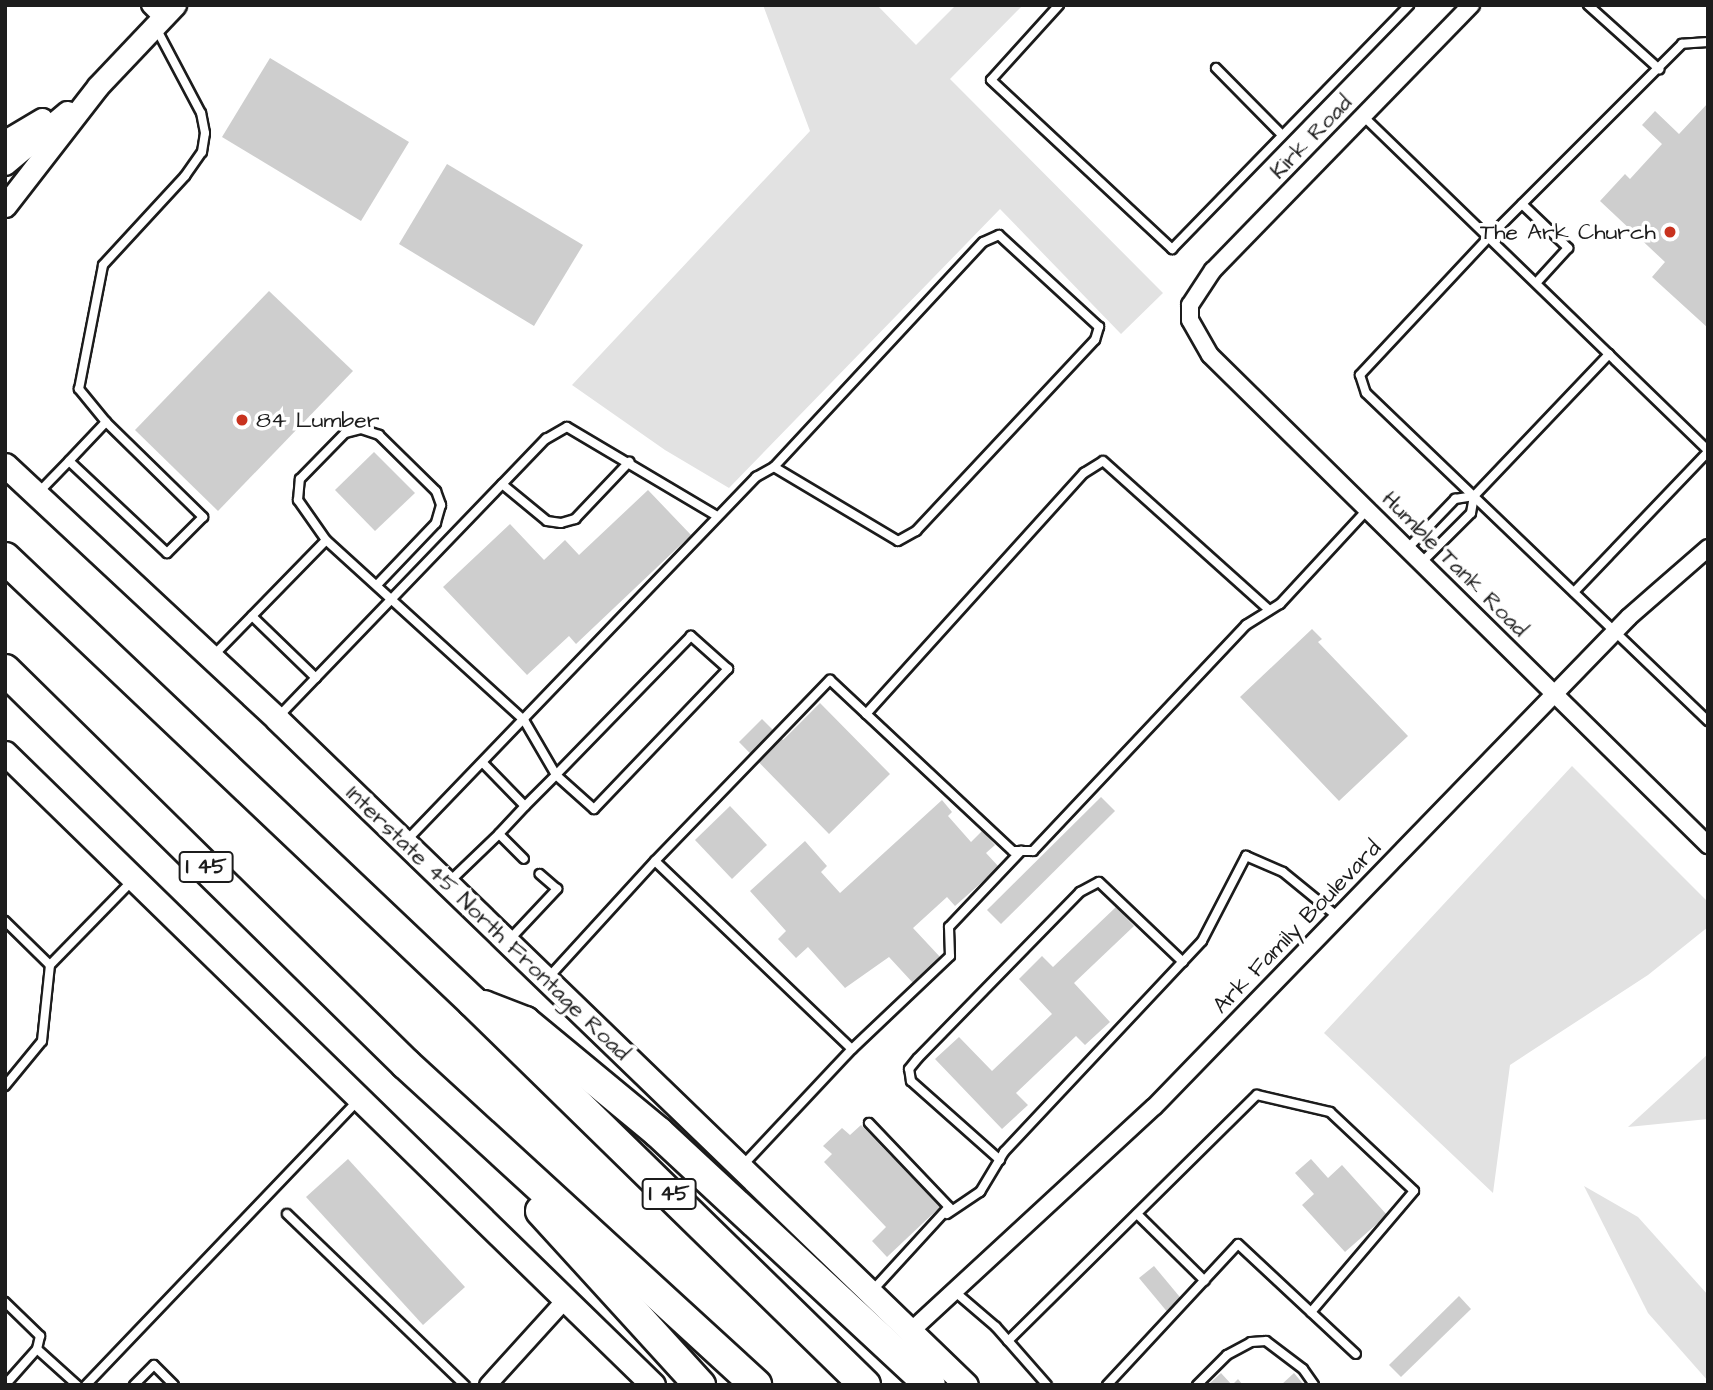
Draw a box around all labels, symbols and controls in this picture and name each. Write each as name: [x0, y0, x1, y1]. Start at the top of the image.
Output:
street label: Kirk Road: [1264, 89, 1358, 185]
place label: The Ark Church: [1480, 218, 1656, 246]
marker: The Ark Church: [1662, 224, 1678, 240]
place label: 84 Lumber: [256, 406, 379, 434]
marker: 84 Lumber: [234, 412, 250, 428]
street label: Humble Tank Road: [1376, 485, 1534, 643]
street label: Interstate 45 North Frontage Road: [340, 780, 636, 1066]
street label: Ark Family Boulevard: [1207, 835, 1387, 1019]
road number: I 45: [178, 850, 234, 884]
road number: I 45: [641, 1176, 697, 1212]

